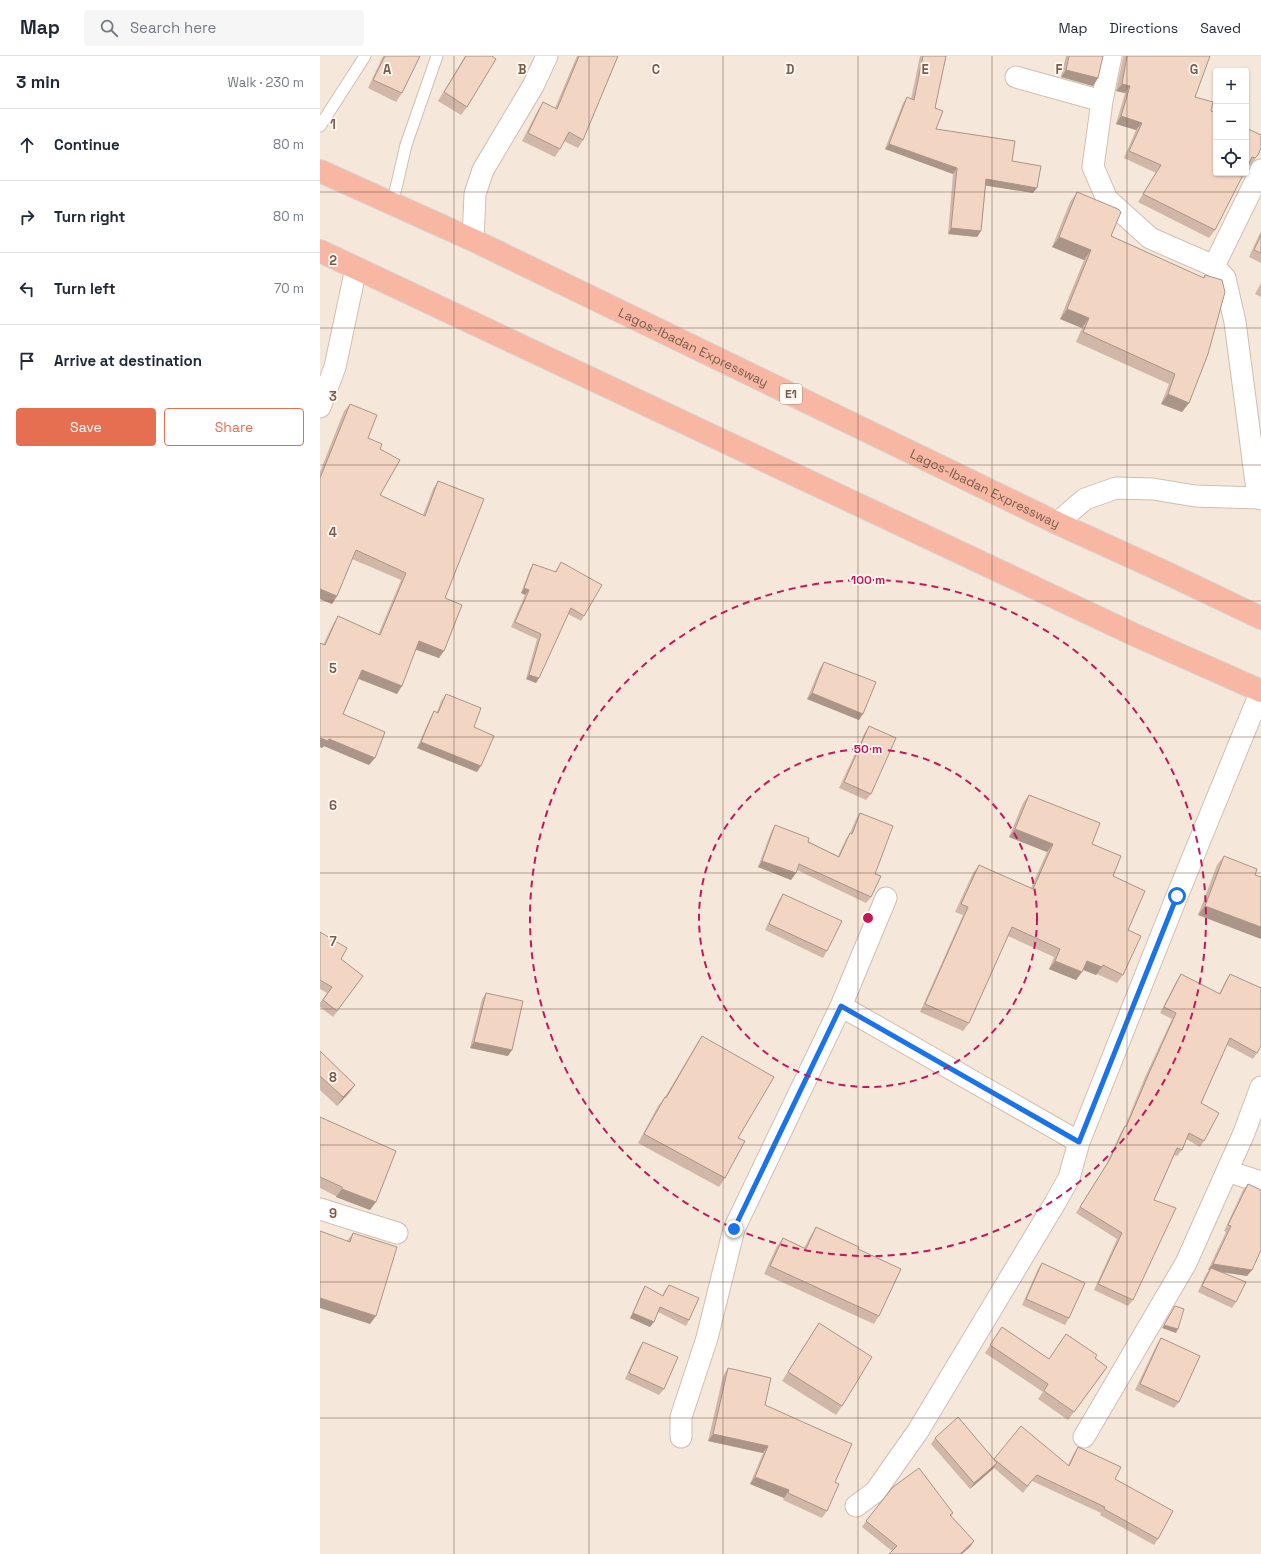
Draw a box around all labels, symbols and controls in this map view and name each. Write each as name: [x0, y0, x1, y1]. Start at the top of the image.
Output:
search box: [84, 10, 364, 46]
text: Map: [20, 15, 60, 40]
icon: search: [98, 17, 120, 39]
text: Search here: [130, 18, 216, 37]
text: Map: [1058, 19, 1088, 37]
text: Directions: [1110, 19, 1178, 37]
text: Saved: [1200, 19, 1241, 37]
text: A: [383, 61, 392, 78]
text: B: [518, 61, 527, 78]
text: C: [652, 61, 660, 78]
text: D: [786, 61, 795, 78]
text: E: [921, 61, 929, 78]
text: F: [1056, 61, 1063, 78]
text: G: [1190, 61, 1198, 78]
map controls: [1213, 68, 1249, 176]
button: +: [1213, 68, 1249, 104]
text: 3 min: [16, 71, 60, 93]
text: Walk · 230 m: [227, 74, 304, 91]
button: −: [1213, 104, 1249, 140]
text: 1: [330, 116, 336, 133]
icon: ahead: [16, 134, 38, 156]
text: Continue: [54, 135, 120, 154]
text: 80 m: [273, 136, 304, 153]
button: locate: [1213, 140, 1249, 176]
icon: right: [16, 206, 38, 228]
text: Turn right: [54, 207, 125, 226]
text: 80 m: [273, 208, 304, 225]
text: 2: [329, 252, 337, 269]
icon: left: [16, 278, 38, 300]
text: Turn left: [54, 279, 116, 298]
text: 70 m: [274, 280, 304, 297]
street label: Lagos-Ibadan Expressway: [616, 304, 771, 391]
icon: arrive: [16, 350, 38, 372]
text: Arrive at destination: [54, 351, 202, 370]
road number: E1: [780, 384, 802, 404]
text: 3: [329, 388, 337, 405]
button: Save: [16, 408, 156, 446]
button: Share: [164, 408, 304, 446]
street label: Lagos-Ibadan Expressway: [907, 445, 1063, 532]
text: 4: [329, 524, 337, 541]
text: 100 m: [851, 572, 885, 588]
text: 5: [329, 660, 337, 677]
text: 50 m: [854, 741, 882, 757]
text: 6: [329, 797, 337, 814]
route start: [1168, 887, 1186, 905]
centre of rings: [861, 911, 875, 925]
text: 7: [329, 933, 337, 950]
text: 8: [329, 1069, 337, 1086]
text: 9: [329, 1205, 337, 1222]
route end: [725, 1220, 743, 1238]

